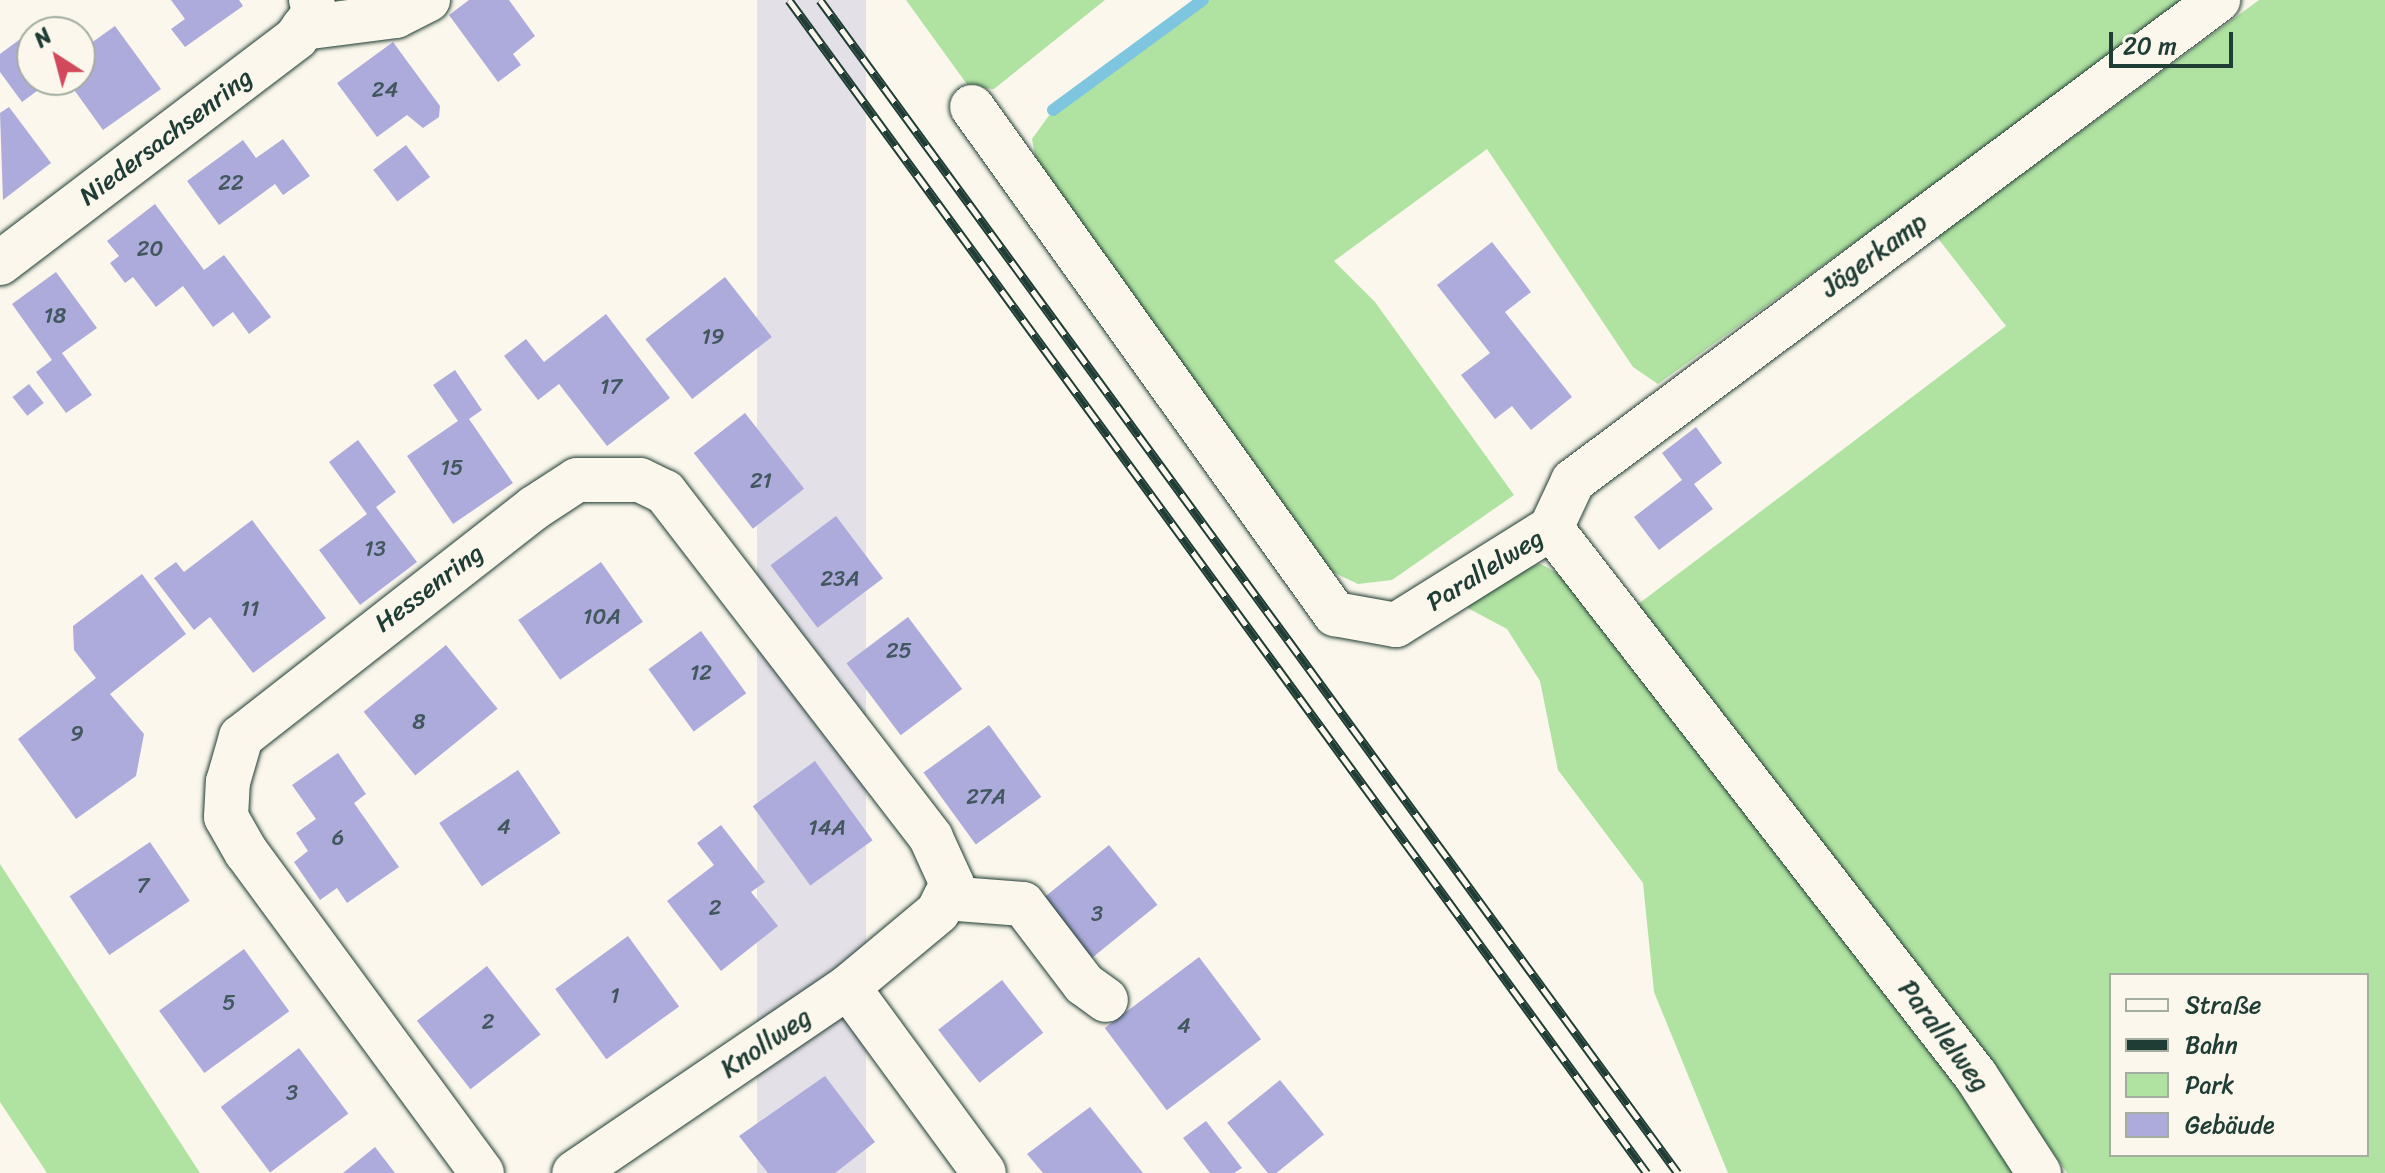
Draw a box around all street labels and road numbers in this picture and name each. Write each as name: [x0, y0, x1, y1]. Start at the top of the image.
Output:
street label: Niedersachsenring: [73, 62, 259, 212]
street label: Jägerkamp: [1815, 206, 1933, 304]
street label: Parallelweg: [1421, 522, 1549, 618]
street label: Hessenring: [368, 537, 490, 639]
street label: Parallelweg: [1892, 974, 1996, 1098]
street label: Knollweg: [715, 1001, 817, 1085]

